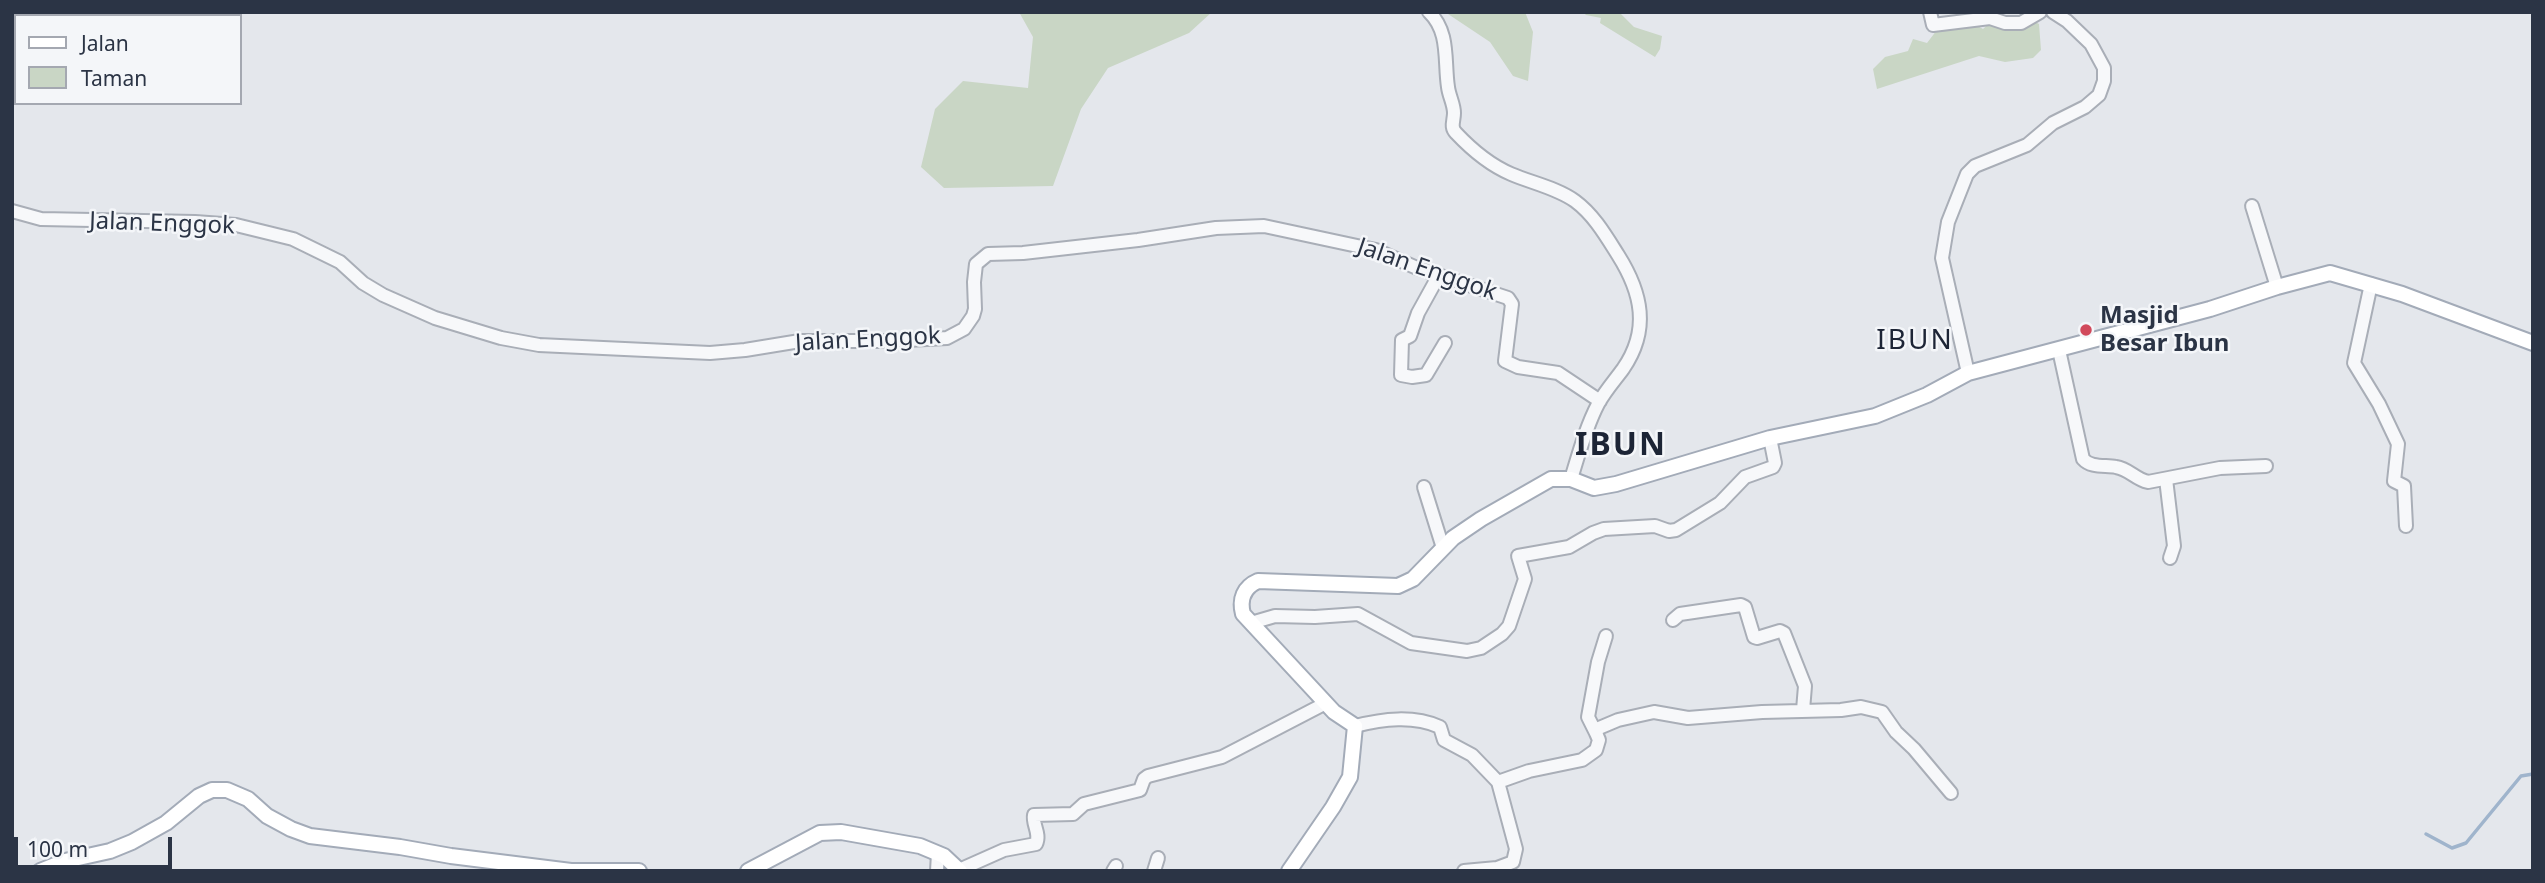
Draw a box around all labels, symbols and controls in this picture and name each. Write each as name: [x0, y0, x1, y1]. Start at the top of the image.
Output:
legend: [14, 14, 242, 105]
text: Jalan: [81, 29, 129, 57]
text: Taman: [81, 64, 147, 92]
street label: Jalan Enggok: [89, 207, 235, 241]
street label: Jalan Enggok: [1353, 233, 1501, 307]
place label: Masjid Besar Ibun: [2100, 302, 2229, 358]
street label: Jalan Enggok: [794, 322, 942, 358]
marker: Masjid Besar Ibun: [2078, 322, 2094, 338]
district label: IBUN: [1877, 324, 1953, 358]
district label: IBUN: [1576, 427, 1666, 465]
scale bar: [18, 824, 175, 868]
text: 100 m: [27, 835, 88, 863]

